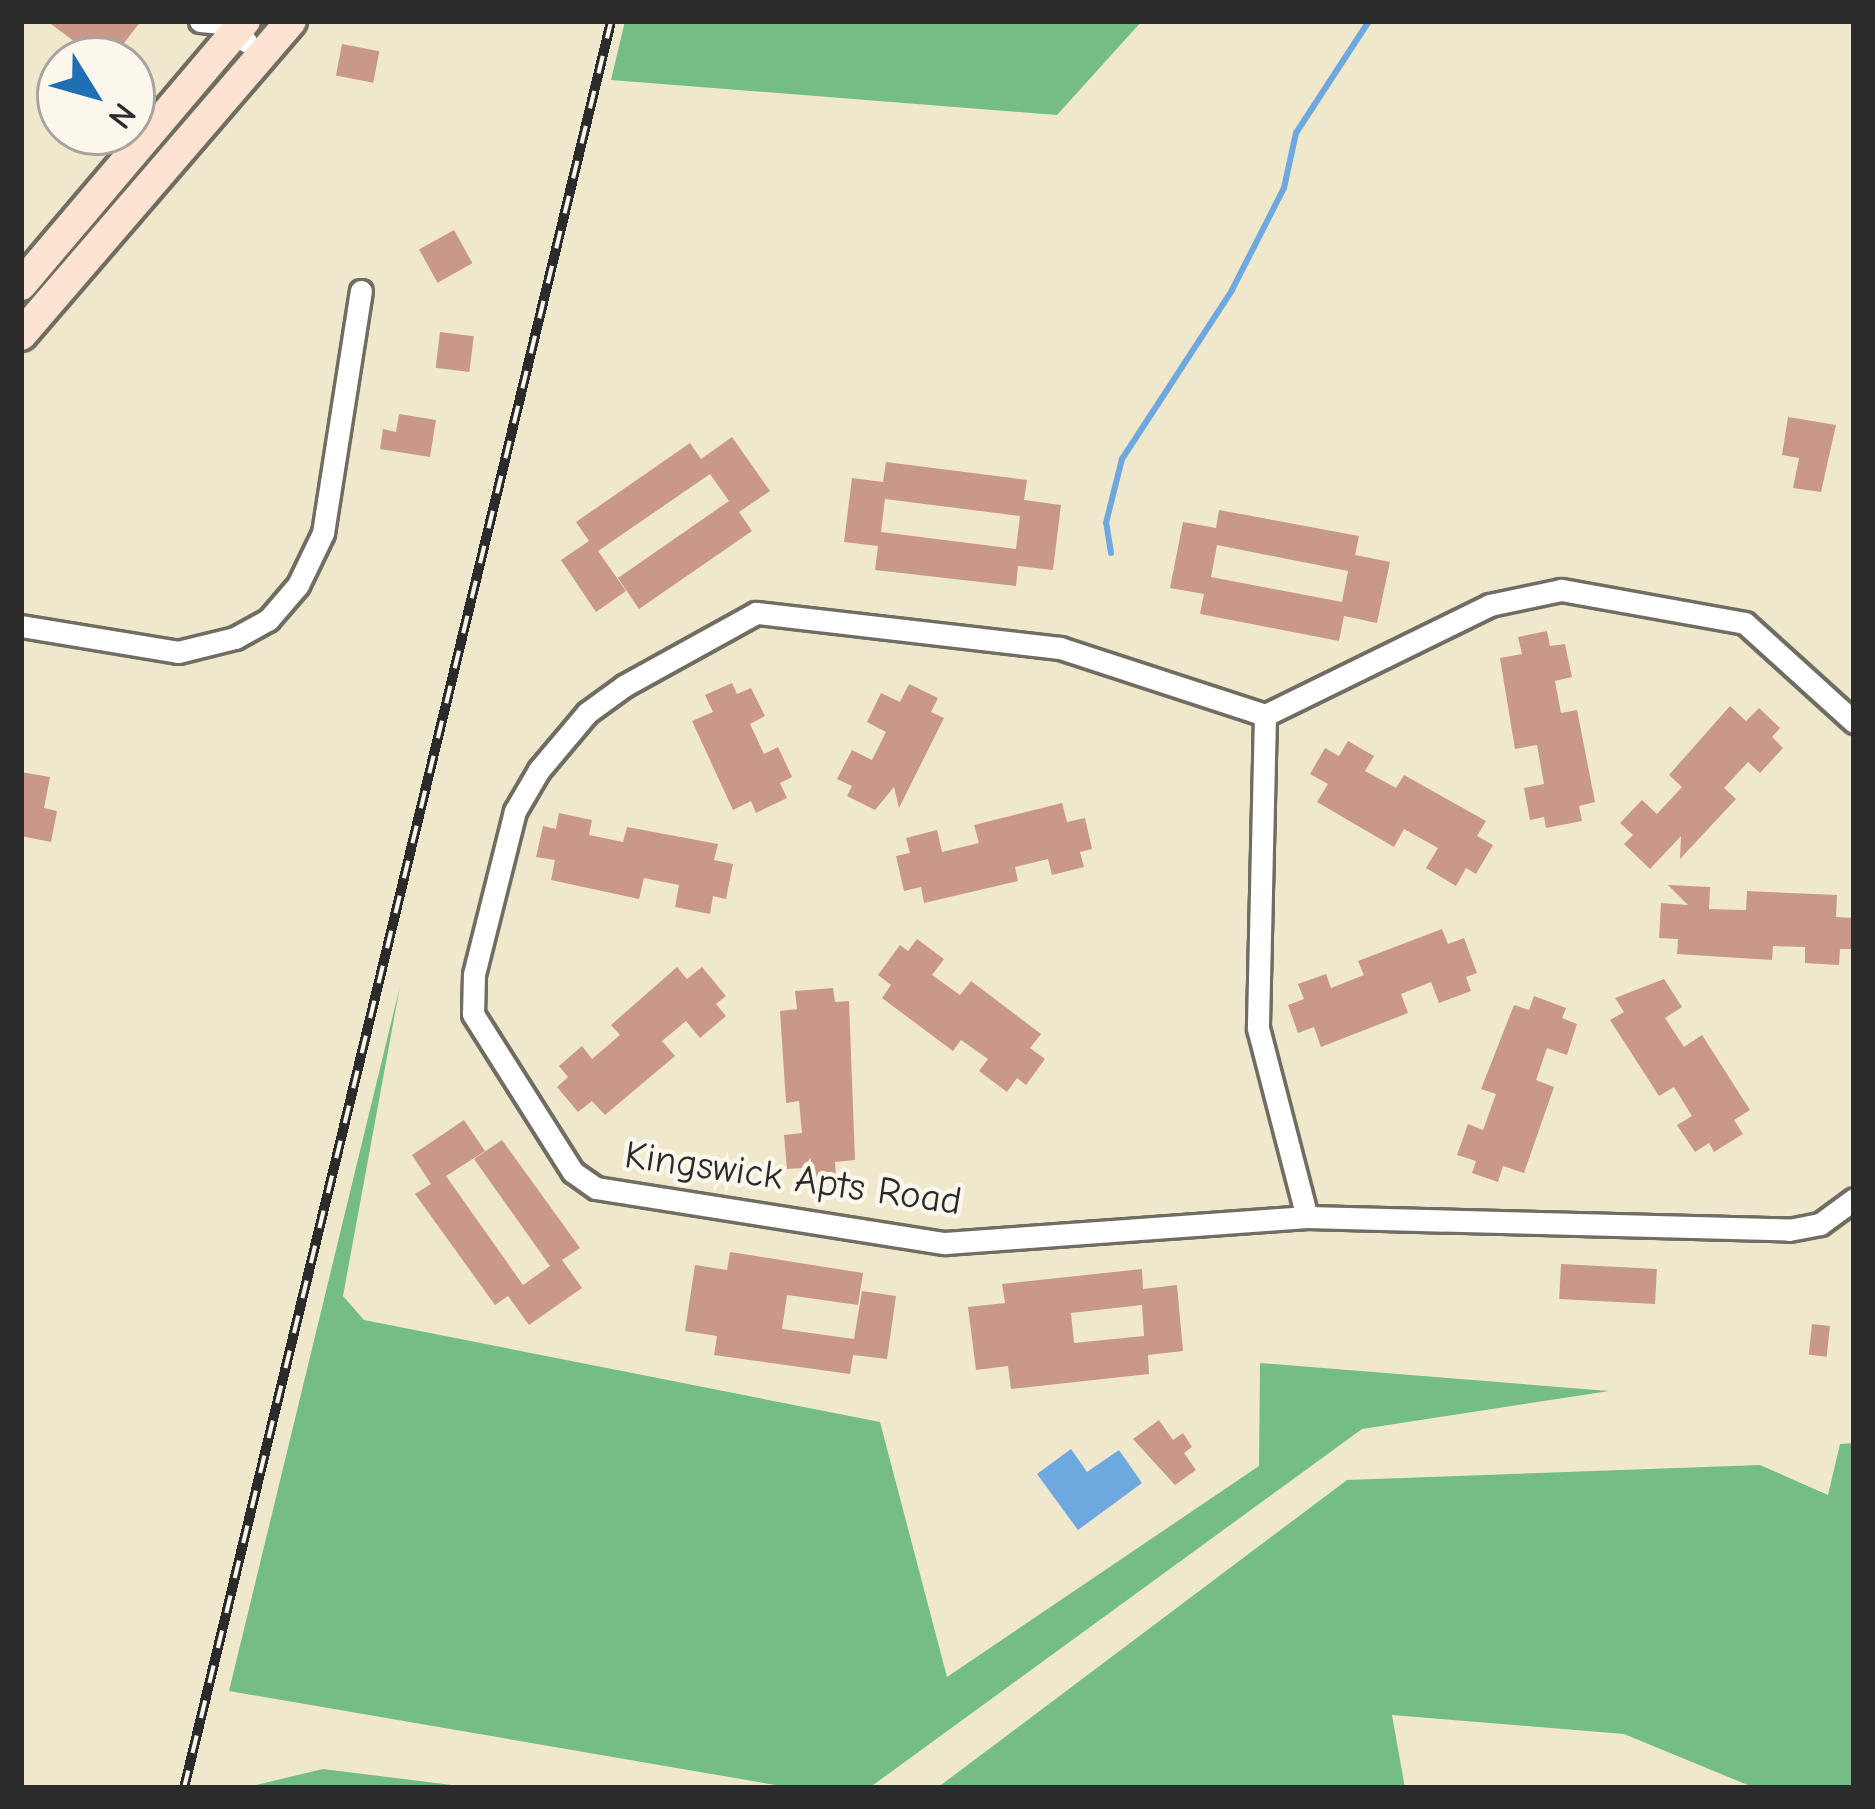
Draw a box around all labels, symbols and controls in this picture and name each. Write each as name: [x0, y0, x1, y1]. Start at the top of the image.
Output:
north arrow: [36, 36, 156, 156]
text: N: [101, 96, 144, 136]
street label: Kingswick Apts Road: [622, 1132, 964, 1226]

